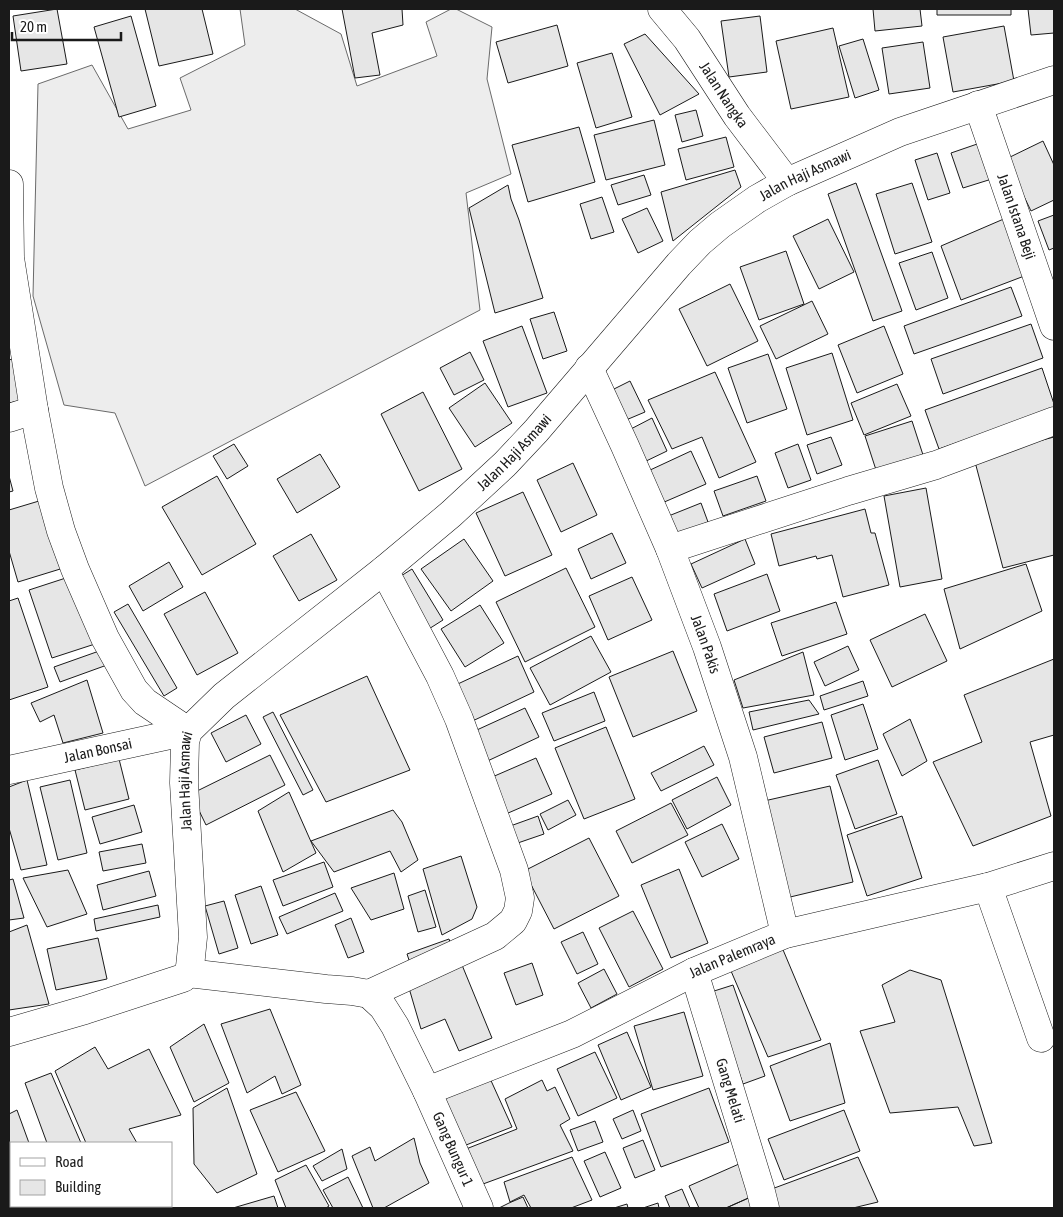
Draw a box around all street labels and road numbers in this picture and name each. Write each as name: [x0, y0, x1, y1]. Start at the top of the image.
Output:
street label: Jalan Nangka: [696, 59, 752, 131]
street label: Jalan Haji Asmawi: [756, 146, 853, 204]
street label: Jalan Istana Beji: [994, 171, 1039, 262]
street label: Jalan Haji Asmawi: [473, 410, 555, 494]
street label: Jalan Pakis: [688, 612, 724, 676]
street label: Jalan Haji Asmawi: [175, 729, 196, 831]
street label: Jalan Bonsai: [62, 734, 133, 766]
street label: Jalan Palemraya: [686, 930, 778, 981]
street label: Gang Melati: [713, 1056, 749, 1125]
street label: Gang Bungur 1: [429, 1109, 477, 1189]

